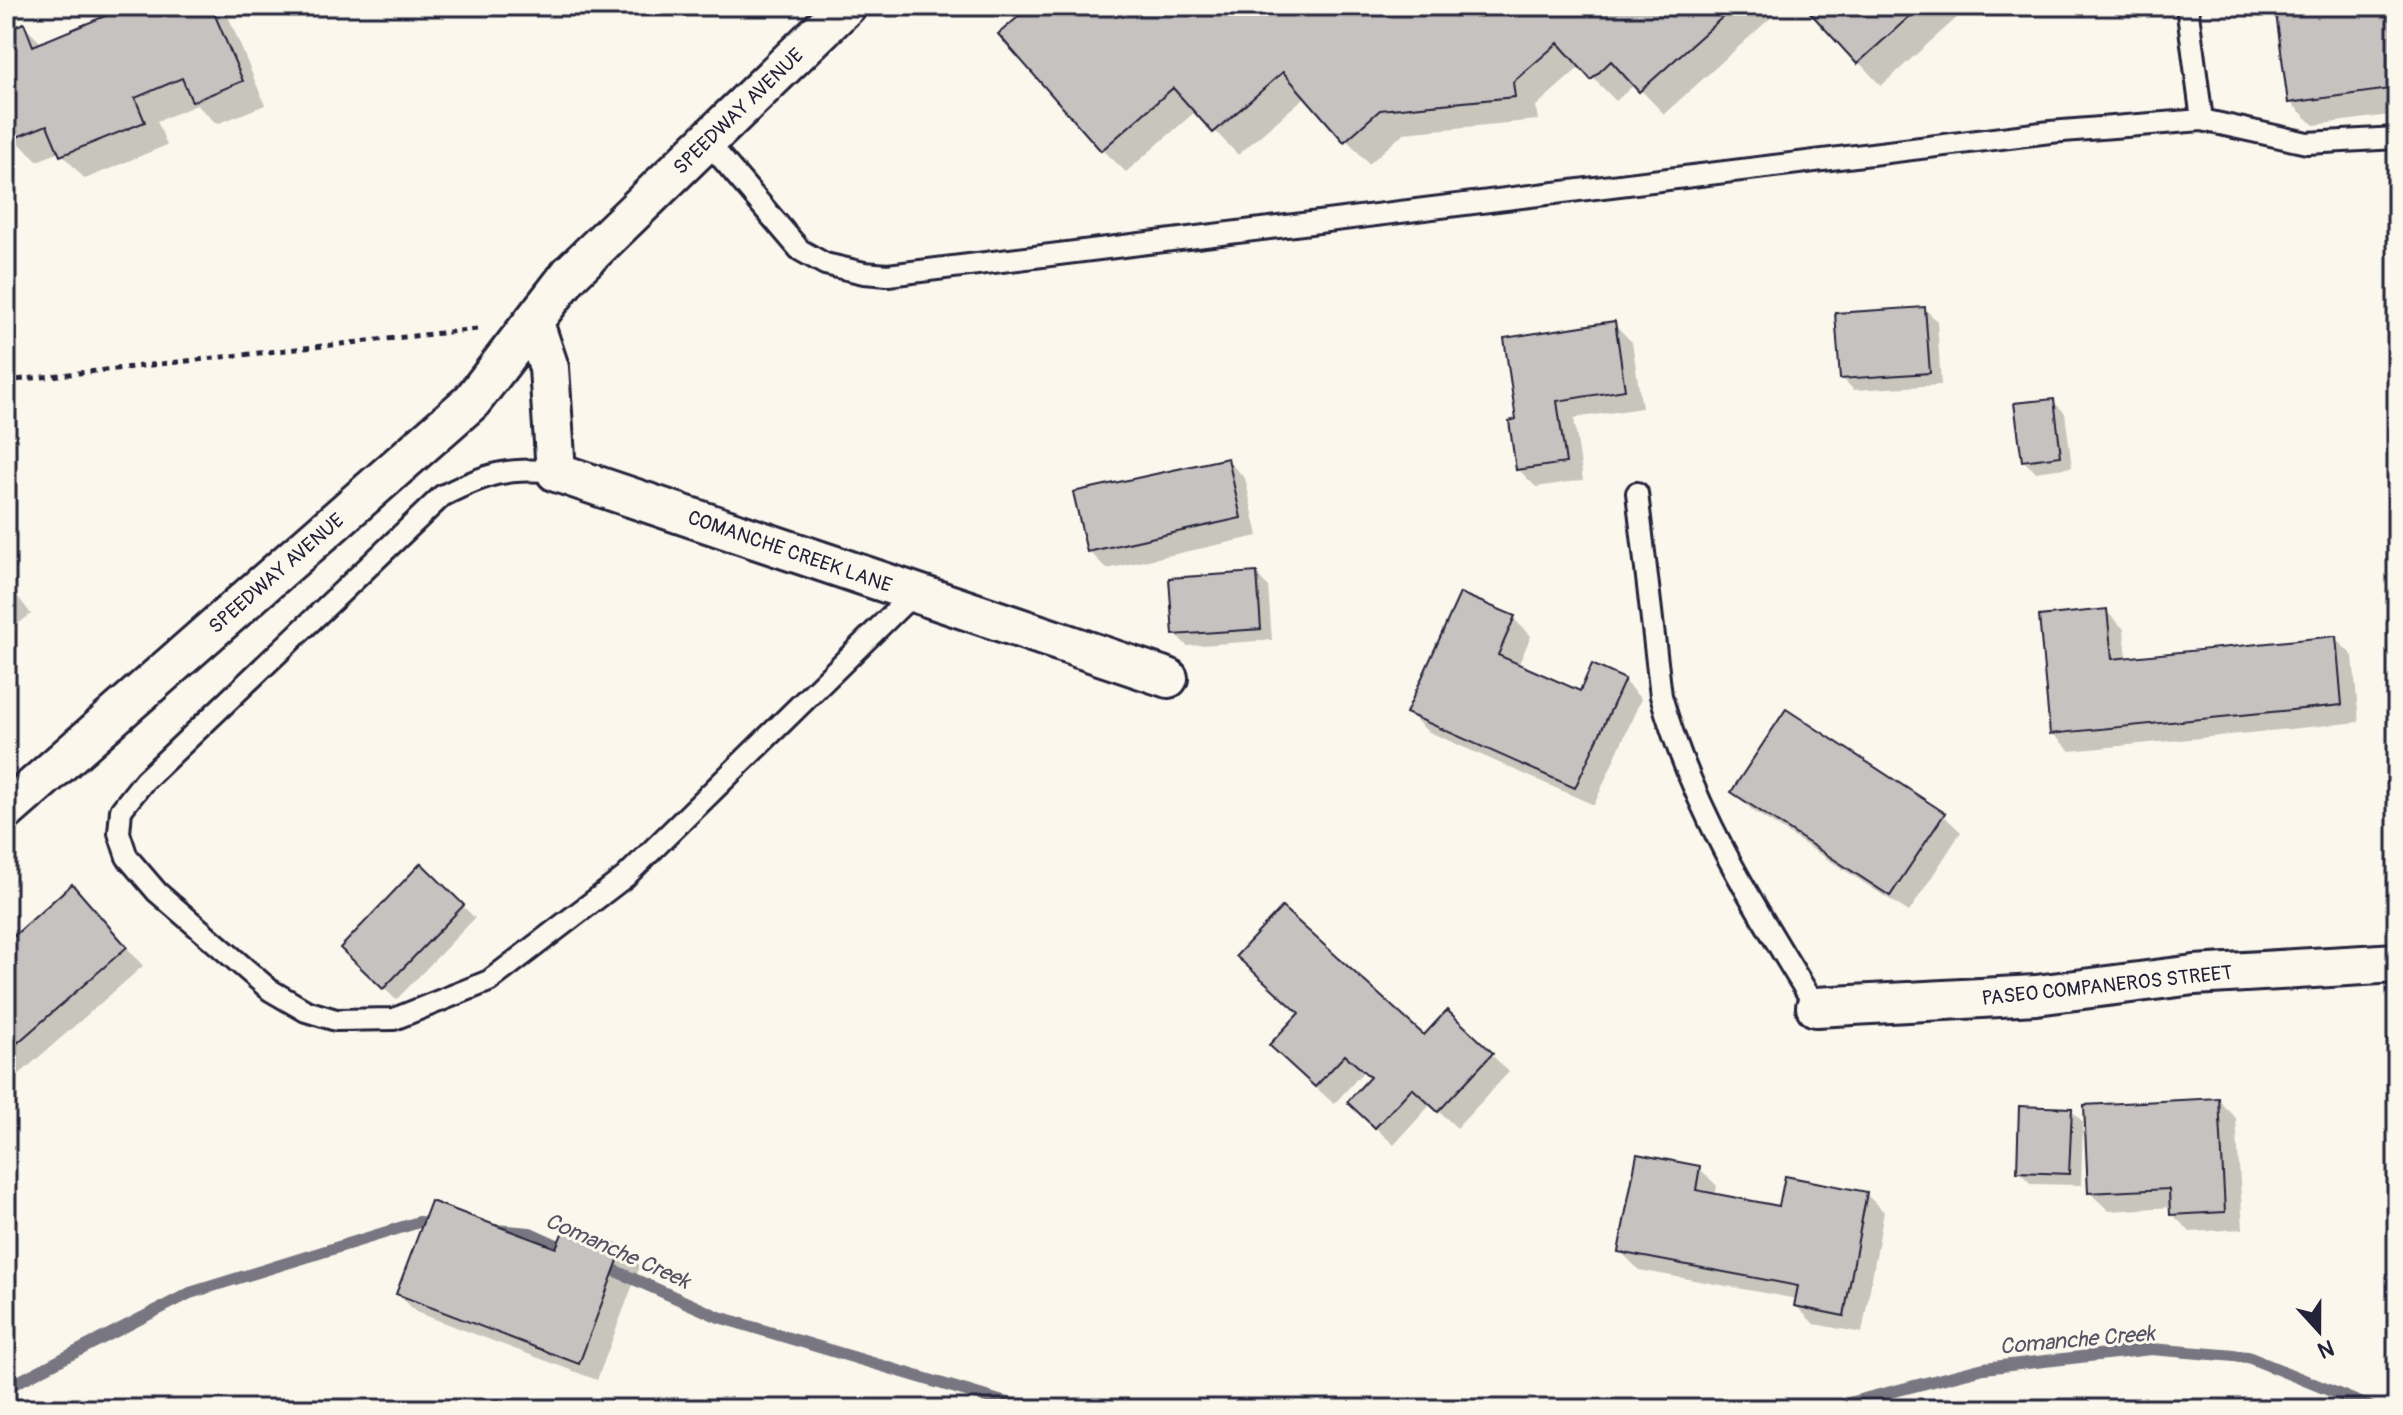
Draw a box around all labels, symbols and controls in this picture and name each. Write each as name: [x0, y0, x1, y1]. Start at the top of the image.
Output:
street label: SPEEDWAY AVENUE: [668, 43, 809, 180]
street label: COMANCHE CREEK LANE: [685, 505, 895, 598]
street label: SPEEDWAY AVENUE: [204, 508, 349, 639]
street label: PASEO COMPANEROS STREET: [1981, 960, 2234, 1011]
water label: Comanche Creek: [541, 1207, 696, 1296]
north arrow: [2279, 1291, 2359, 1371]
water label: Comanche Creek: [1999, 1319, 2157, 1361]
text: N: [2314, 1333, 2338, 1365]

